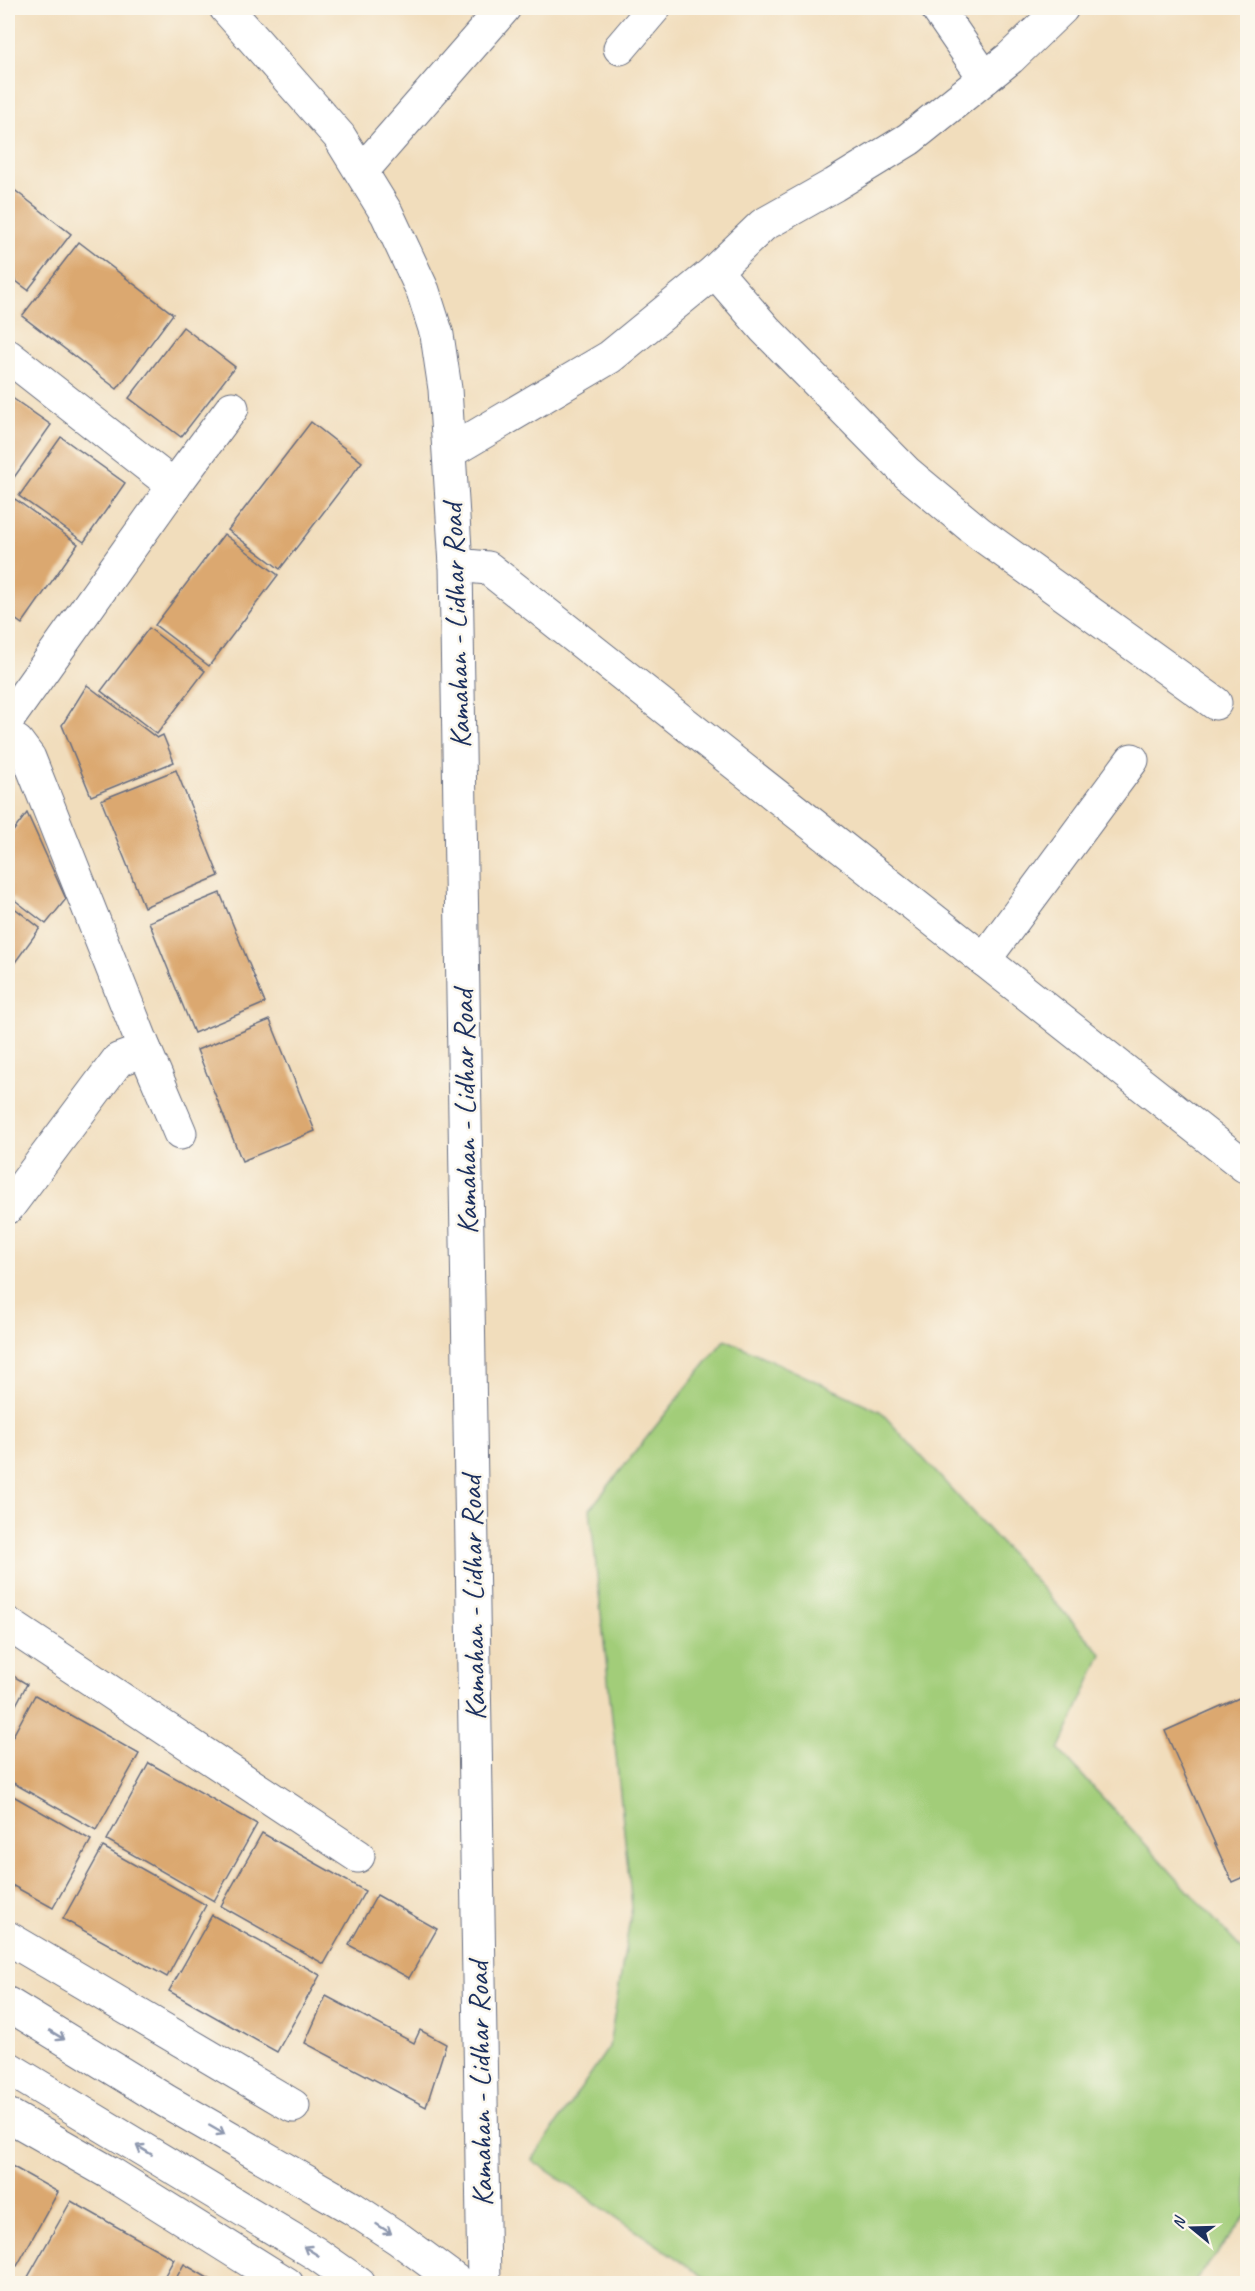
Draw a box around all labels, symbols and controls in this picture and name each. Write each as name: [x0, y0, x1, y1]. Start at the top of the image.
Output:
street label: Kamahan - Lidhar Road: [433, 499, 479, 749]
street label: Kamahan - Lidhar Road: [444, 985, 486, 1235]
street label: Kamahan - Lidhar Road: [452, 1471, 494, 1721]
street label: Kamahan - Lidhar Road: [459, 1957, 501, 2207]
one-way arrow: [48, 2029, 65, 2041]
one-way arrow: [207, 2125, 225, 2136]
one-way arrow: [136, 2143, 153, 2155]
north arrow: [1162, 2198, 1222, 2258]
text: N: [1168, 2213, 1191, 2231]
one-way arrow: [375, 2224, 392, 2236]
one-way arrow: [303, 2244, 320, 2256]

